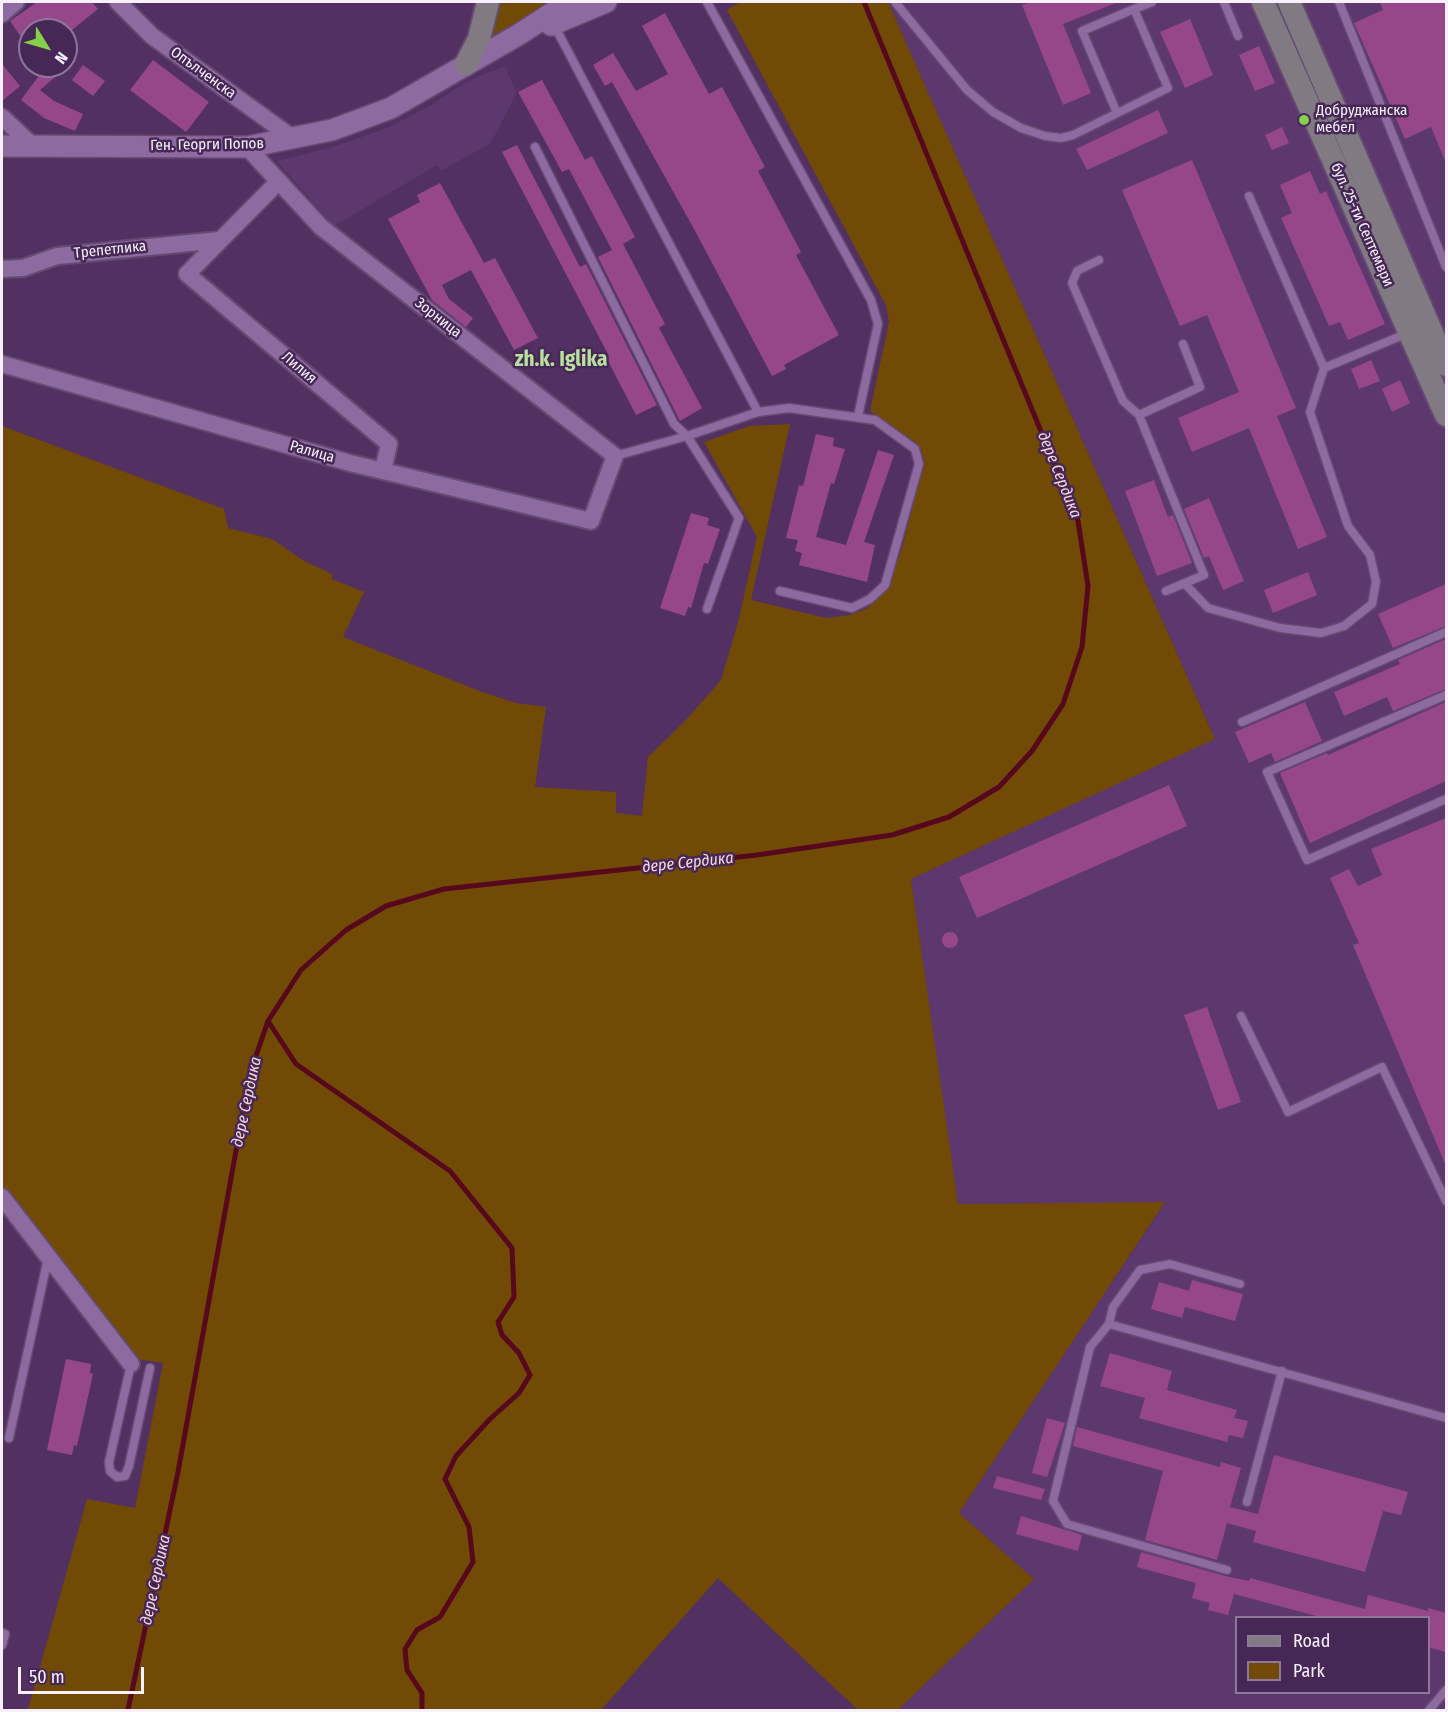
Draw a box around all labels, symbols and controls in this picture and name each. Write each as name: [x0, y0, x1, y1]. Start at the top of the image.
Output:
north arrow: [18, 18, 78, 78]
street label: Опълченска: [167, 43, 239, 103]
text: N: [51, 48, 72, 67]
place label: Добруджанска мебел: [1316, 102, 1407, 137]
marker: Добруджанска мебел: [1297, 113, 1311, 127]
street label: Ген. Георги Попов: [150, 135, 264, 155]
street label: бул. 25-ти Септември: [1327, 160, 1397, 290]
street label: Трепетлика: [73, 237, 147, 263]
street label: Зорница: [411, 294, 465, 342]
district label: zh.k. Iglika: [515, 347, 607, 373]
street label: Лилия: [278, 348, 320, 388]
water label: дере Сердика: [1033, 429, 1085, 521]
street label: Ралица: [288, 437, 336, 467]
water label: дере Сердика: [641, 849, 735, 877]
water label: дере Сердика: [228, 1055, 266, 1149]
water label: дере Сердика: [137, 1533, 175, 1627]
legend: [1235, 1616, 1430, 1694]
text: Road: [1293, 1630, 1330, 1652]
scale bar: [21, 1655, 147, 1693]
text: Park: [1293, 1660, 1325, 1682]
text: 50 m: [29, 1666, 65, 1688]

